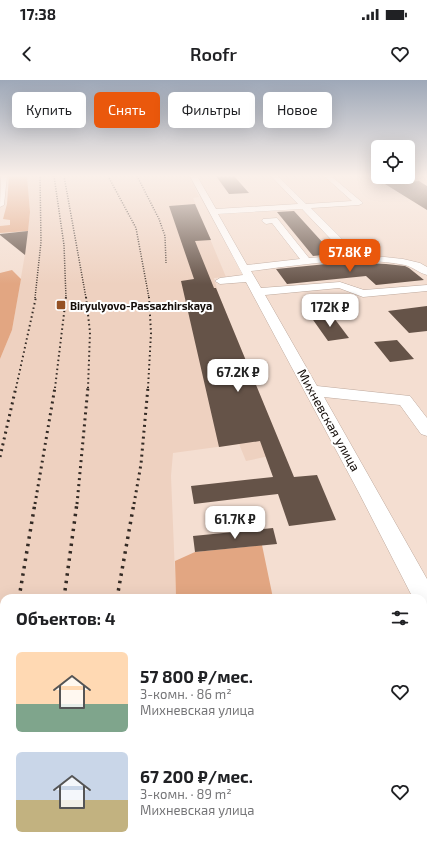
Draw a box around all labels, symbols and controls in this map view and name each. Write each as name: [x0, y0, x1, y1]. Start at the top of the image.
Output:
text: 17:38: [20, 5, 56, 23]
icon: back: [16, 43, 38, 65]
text: Roofr: [190, 43, 237, 65]
icon: heart: [389, 43, 411, 65]
chip: Купить: [12, 92, 86, 128]
chip: Снять: [94, 92, 160, 128]
chip: Фильтры: [168, 92, 255, 128]
chip: Новое: [263, 92, 332, 128]
map controls: [371, 140, 415, 184]
button: locate: [371, 140, 415, 184]
pin: 57.8K ₽: [313, 239, 387, 273]
text: 57.8K ₽: [328, 244, 372, 260]
pin: 172K ₽: [297, 294, 363, 328]
marker: Biryulyovo-Passazhirskaya: [55, 299, 67, 311]
place label: Biryulyovo-Passazhirskaya: [70, 299, 212, 313]
text: 172K ₽: [311, 299, 349, 315]
pin: 67.2K ₽: [201, 359, 275, 393]
text: 67.2K ₽: [216, 364, 260, 380]
street label: Михневская улица: [294, 366, 364, 474]
pin: 61.7K ₽: [198, 506, 272, 540]
text: 61.7K ₽: [214, 511, 256, 527]
icon: filters: [389, 607, 411, 629]
text: Объектов: 4: [16, 608, 116, 628]
text: 57 800 ₽/мес.: [140, 666, 253, 686]
icon: home: [48, 668, 96, 716]
icon: heart: [389, 681, 411, 703]
text: 3-комн. · 86 m²: [140, 686, 232, 702]
text: Михневская улица: [140, 702, 255, 718]
text: 67 200 ₽/мес.: [140, 766, 253, 786]
icon: home: [48, 768, 96, 816]
icon: heart: [389, 781, 411, 803]
text: 3-комн. · 89 m²: [140, 786, 232, 802]
text: Михневская улица: [140, 802, 255, 818]

